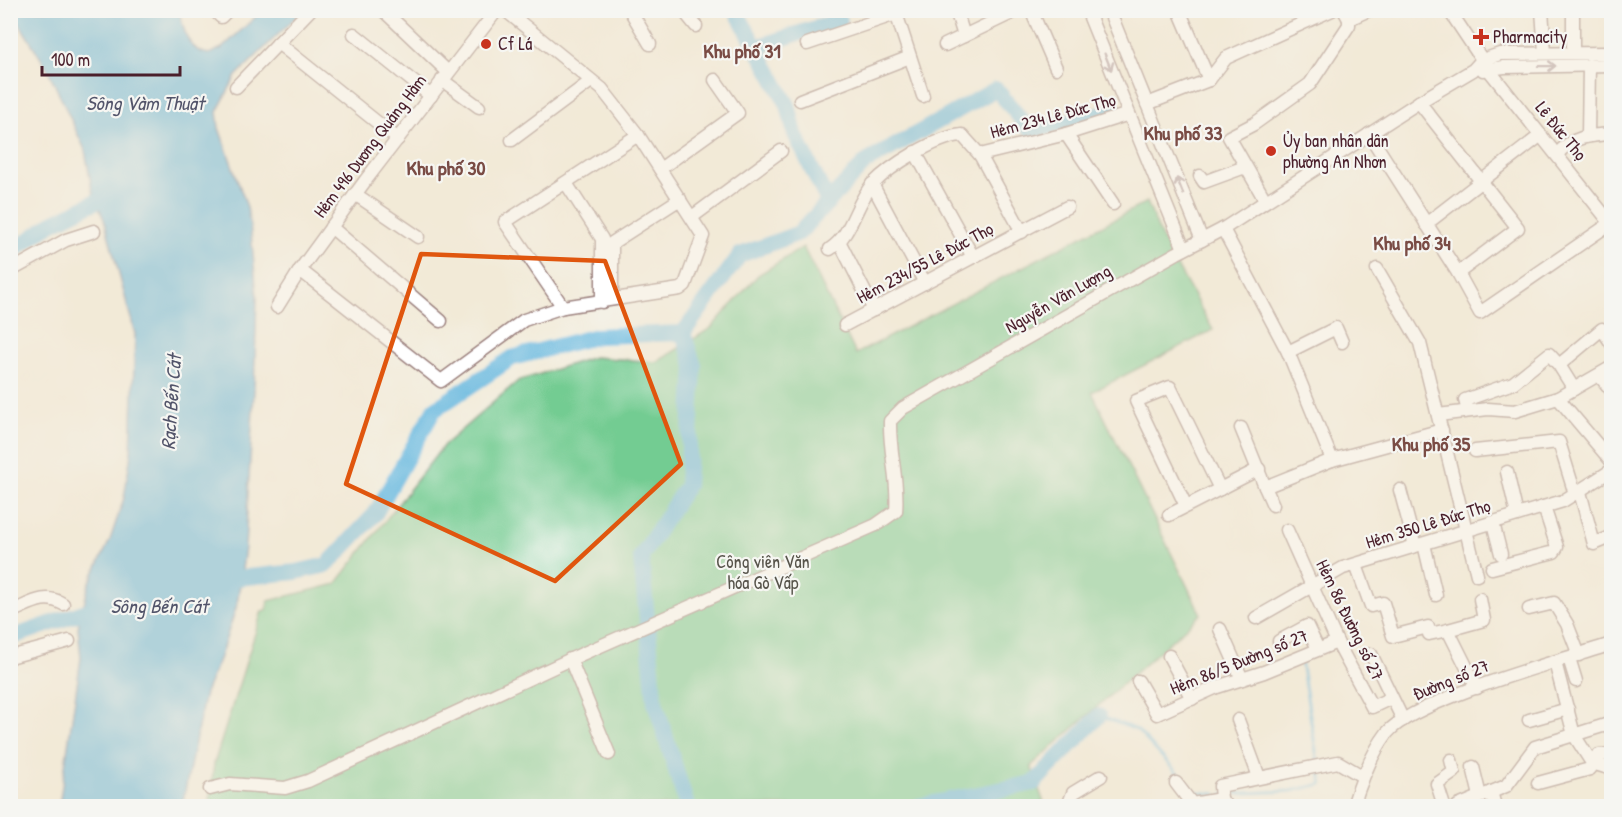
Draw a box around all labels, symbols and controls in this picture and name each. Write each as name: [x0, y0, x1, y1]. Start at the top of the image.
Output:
place label: Pharmacity: [1493, 24, 1568, 49]
marker: Pharmacity: [1474, 30, 1488, 44]
place label: Cf Lá: [498, 31, 532, 56]
marker: Cf Lá: [479, 37, 493, 51]
district label: Khu phố 31: [703, 37, 781, 65]
scale bar: [42, 39, 180, 77]
text: 100 m: [51, 47, 90, 72]
one-way arrow: [1103, 52, 1114, 71]
one-way arrow: [1536, 60, 1556, 72]
street label: Hẻm 496 Dương Quảng Hàm: [307, 69, 432, 223]
street label: Hẻm 234 Lê Đức Thọ: [987, 87, 1118, 144]
water label: Sông Vàm Thuật: [86, 89, 207, 117]
street label: Lê Đức Thọ: [1530, 96, 1593, 166]
district label: Khu phố 33: [1144, 119, 1223, 147]
place label: Ủy ban nhân dân phường An Nhơn: [1283, 128, 1389, 174]
marker: Ủy ban nhân dân phường An Nhơn: [1264, 144, 1278, 158]
district label: Khu phố 30: [407, 154, 486, 182]
one-way arrow: [1174, 177, 1185, 196]
street label: Hẻm 234/55 Lê Đức Thọ: [852, 216, 998, 309]
district label: Khu phố 34: [1373, 229, 1451, 257]
street label: Nguyễn Văn Lượng: [1000, 258, 1115, 339]
water label: Rạch Bến Cát: [154, 350, 188, 450]
district label: Khu phố 35: [1392, 430, 1471, 458]
street label: Hẻm 350 Lê Đức Thọ: [1362, 493, 1493, 554]
park label: Công viên Văn hóa Gò Vấp: [716, 549, 810, 595]
street label: Hẻm 86 Đường số 27: [1310, 555, 1391, 684]
water label: Sông Bến Cát: [110, 592, 211, 620]
street label: Hẻm 86/5 Đường số 27: [1166, 622, 1312, 701]
street label: Đường số 27: [1409, 653, 1493, 706]

